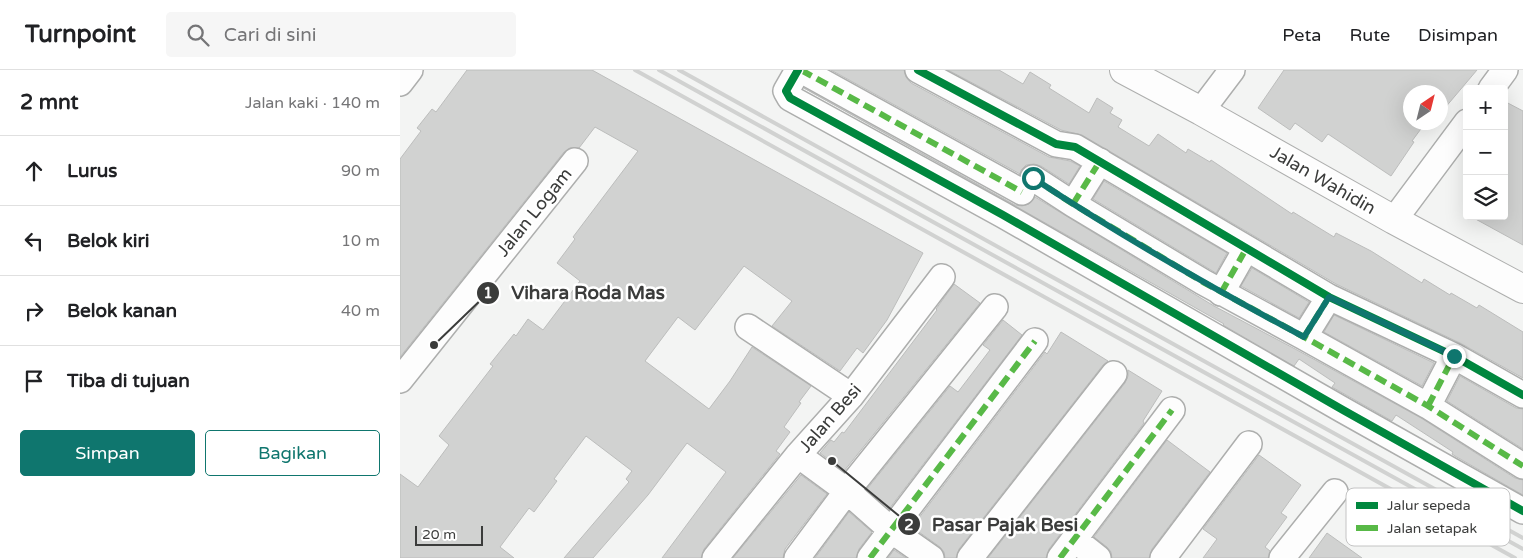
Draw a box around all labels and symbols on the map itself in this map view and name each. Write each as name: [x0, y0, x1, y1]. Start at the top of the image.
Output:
north arrow: [1403, 85, 1448, 130]
street label: Jalan Wahidin: [1266, 141, 1380, 219]
street label: Jalan Logam: [491, 163, 577, 261]
route start: [1022, 167, 1045, 190]
callout: Vihara Roda Mas: [476, 276, 675, 310]
text: Vihara Roda Mas: [511, 282, 665, 304]
text: 1: [483, 284, 493, 302]
route end: [1443, 345, 1466, 368]
street label: Jalan Besi: [794, 379, 866, 457]
legend: [1346, 488, 1510, 546]
text: Jalur sepeda: [1387, 497, 1471, 514]
callout: Pasar Pajak Besi: [896, 507, 1088, 541]
text: Pasar Pajak Besi: [932, 514, 1078, 537]
text: 2: [904, 516, 914, 534]
text: Jalan setapak: [1387, 520, 1477, 537]
scale bar: [415, 523, 482, 546]

